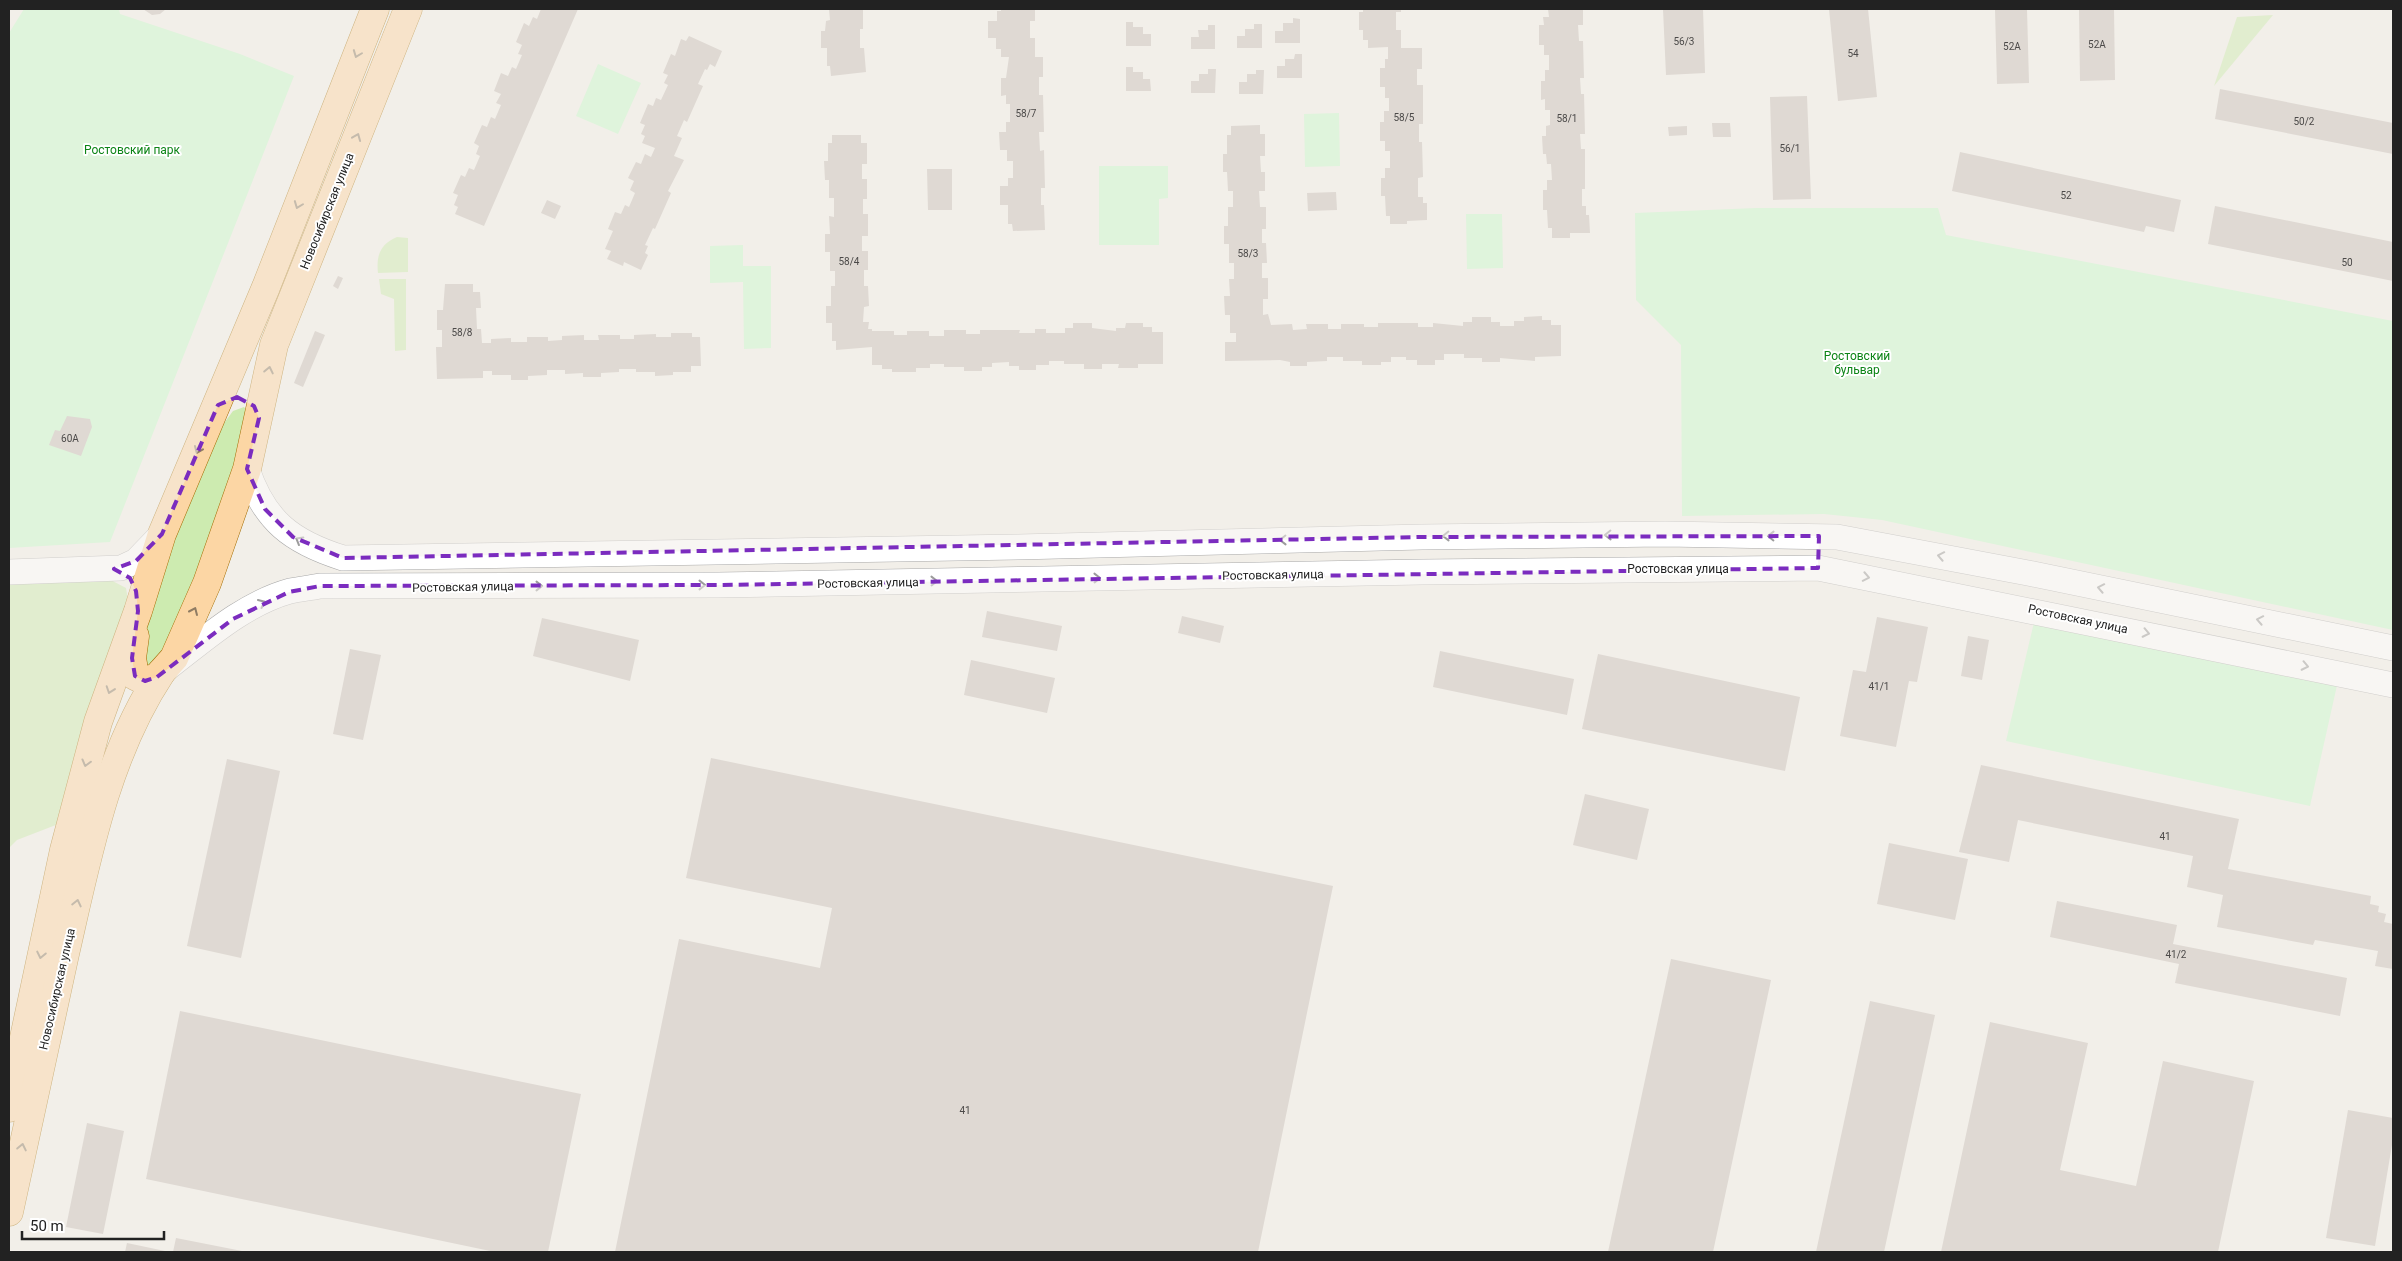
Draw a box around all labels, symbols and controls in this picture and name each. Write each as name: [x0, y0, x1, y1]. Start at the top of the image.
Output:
house number: 56/3: [1674, 36, 1695, 47]
house number: 52А: [2088, 39, 2106, 50]
house number: 52А: [2003, 41, 2021, 52]
house number: 54: [1847, 48, 1859, 59]
one-way arrow: [353, 49, 364, 58]
house number: 58/7: [1016, 108, 1037, 119]
house number: 58/5: [1394, 112, 1415, 123]
house number: 58/1: [1557, 113, 1578, 124]
house number: 50/2: [2294, 116, 2315, 127]
one-way arrow: [352, 133, 362, 141]
park label: Ростовский парк: [84, 143, 181, 157]
house number: 56/1: [1780, 143, 1801, 154]
street label: Новосибирская улица: [297, 151, 357, 271]
house number: 52: [2060, 190, 2072, 201]
one-way arrow: [294, 201, 304, 209]
house number: 58/3: [1238, 248, 1259, 259]
house number: 58/4: [839, 256, 860, 267]
house number: 50: [2341, 257, 2353, 268]
house number: 58/8: [452, 327, 473, 338]
park label: Ростовский бульвар: [1824, 349, 1890, 377]
one-way arrow: [263, 366, 273, 374]
house number: 60А: [61, 433, 79, 444]
one-way arrow: [193, 445, 204, 454]
one-way arrow: [1604, 529, 1612, 540]
one-way arrow: [1441, 531, 1449, 541]
one-way arrow: [1766, 531, 1774, 541]
one-way arrow: [1279, 535, 1286, 545]
one-way arrow: [295, 536, 304, 546]
one-way arrow: [1937, 552, 1946, 562]
street label: Ростовская улица: [1627, 562, 1729, 576]
street label: Ростовская улица: [1222, 567, 1324, 583]
one-way arrow: [1862, 571, 1871, 581]
one-way arrow: [1094, 573, 1101, 583]
street label: Ростовская улица: [817, 575, 919, 591]
one-way arrow: [931, 576, 939, 587]
street label: Ростовская улица: [412, 579, 514, 595]
one-way arrow: [698, 580, 706, 590]
one-way arrow: [536, 581, 544, 591]
one-way arrow: [2096, 583, 2105, 593]
one-way arrow: [257, 599, 266, 610]
street label: Ростовская улица: [2027, 602, 2129, 636]
one-way arrow: [188, 607, 199, 616]
one-way arrow: [2256, 615, 2264, 626]
one-way arrow: [2141, 627, 2150, 638]
one-way arrow: [2300, 660, 2309, 671]
house number: 41/1: [1869, 681, 1890, 692]
one-way arrow: [105, 685, 115, 693]
one-way arrow: [81, 759, 92, 767]
house number: 41: [2159, 831, 2171, 842]
one-way arrow: [71, 899, 82, 908]
street label: Новосибирская улица: [36, 927, 78, 1051]
house number: 41/2: [2166, 949, 2187, 960]
one-way arrow: [37, 951, 47, 960]
house number: 41: [959, 1105, 971, 1116]
one-way arrow: [17, 1143, 27, 1152]
scale bar: [22, 1208, 165, 1240]
text: 50 m: [30, 1217, 64, 1235]

